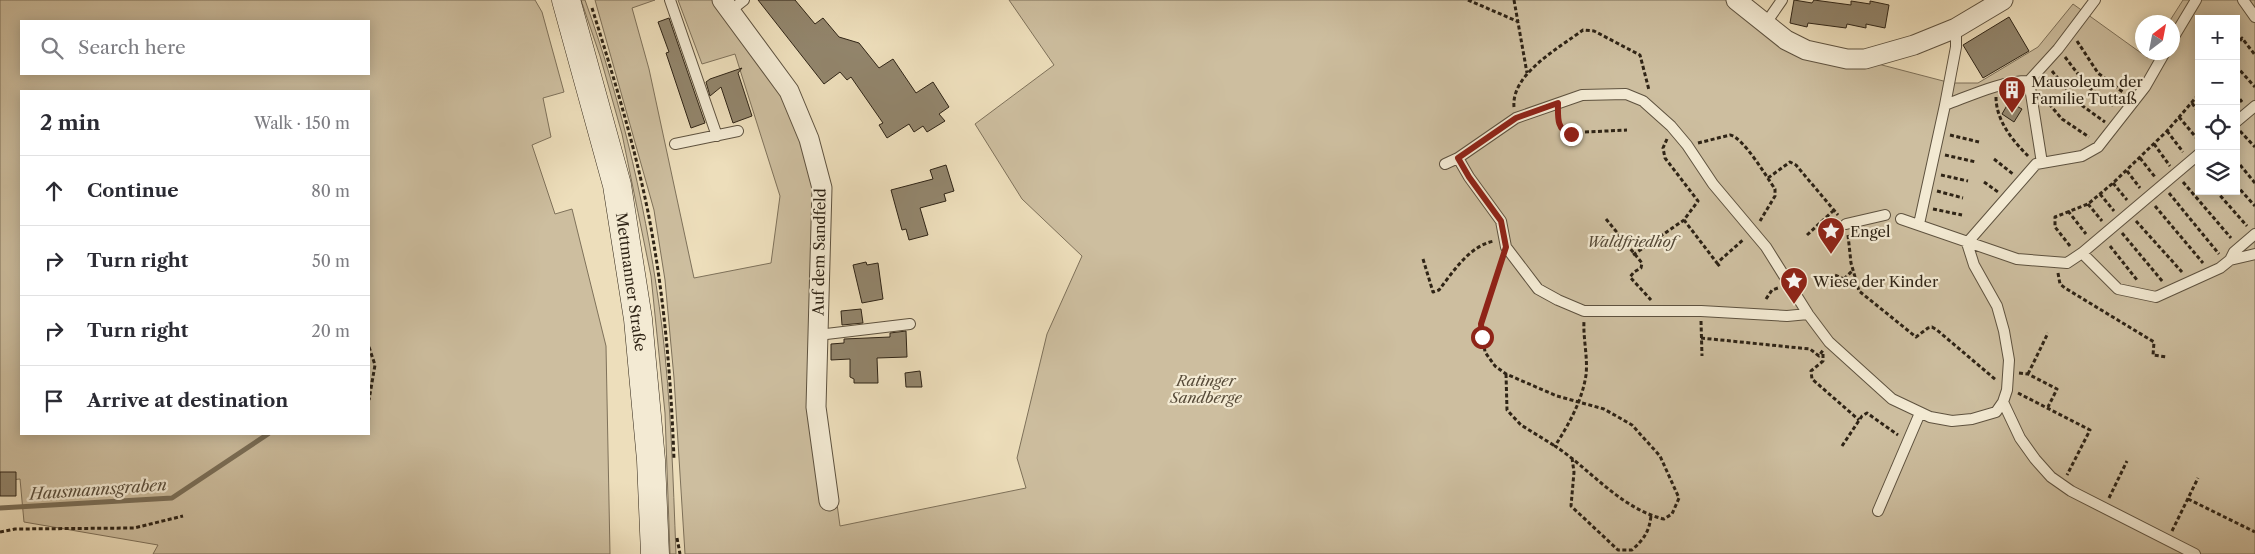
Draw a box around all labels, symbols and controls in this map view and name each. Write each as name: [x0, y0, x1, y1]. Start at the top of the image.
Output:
north arrow: [2135, 15, 2180, 60]
map controls: [2195, 15, 2240, 195]
button: +: [2195, 15, 2240, 60]
search box: [20, 20, 370, 75]
icon: search: [38, 34, 66, 62]
text: Search here: [78, 36, 186, 59]
button: −: [2195, 60, 2240, 105]
place label: Mausoleum der Familie Tuttaß: [2031, 72, 2144, 108]
building icon: Mausoleum der Familie Tuttaß: [1997, 75, 2027, 114]
button: locate: [2195, 105, 2240, 150]
text: 2 min: [40, 110, 100, 135]
text: Walk · 150 m: [254, 113, 350, 133]
route end: [1560, 123, 1583, 146]
button: layers: [2195, 150, 2240, 195]
icon: ahead: [40, 177, 68, 205]
text: Continue: [87, 179, 179, 202]
text: 80 m: [311, 181, 350, 201]
street label: Auf dem Sandfeld: [808, 188, 830, 317]
street label: Mettmanner Straße: [612, 211, 650, 353]
place icon: Engel: [1816, 216, 1846, 255]
place label: Engel: [1850, 222, 1891, 241]
park label: Waldfriedhof: [1587, 232, 1681, 251]
icon: right: [40, 247, 68, 275]
text: Turn right: [87, 249, 188, 272]
text: 50 m: [312, 251, 350, 271]
place icon: Wiese der Kinder: [1779, 266, 1809, 305]
place label: Wiese der Kinder: [1812, 272, 1939, 291]
icon: right: [40, 317, 68, 345]
text: Turn right: [87, 319, 188, 342]
text: 20 m: [311, 321, 350, 341]
route start: [1471, 326, 1494, 349]
park label: Ratinger Sandberge: [1169, 371, 1243, 407]
icon: arrive: [40, 387, 68, 415]
text: Arrive at destination: [87, 389, 288, 412]
water label: Hausmannsgraben: [27, 474, 167, 504]

